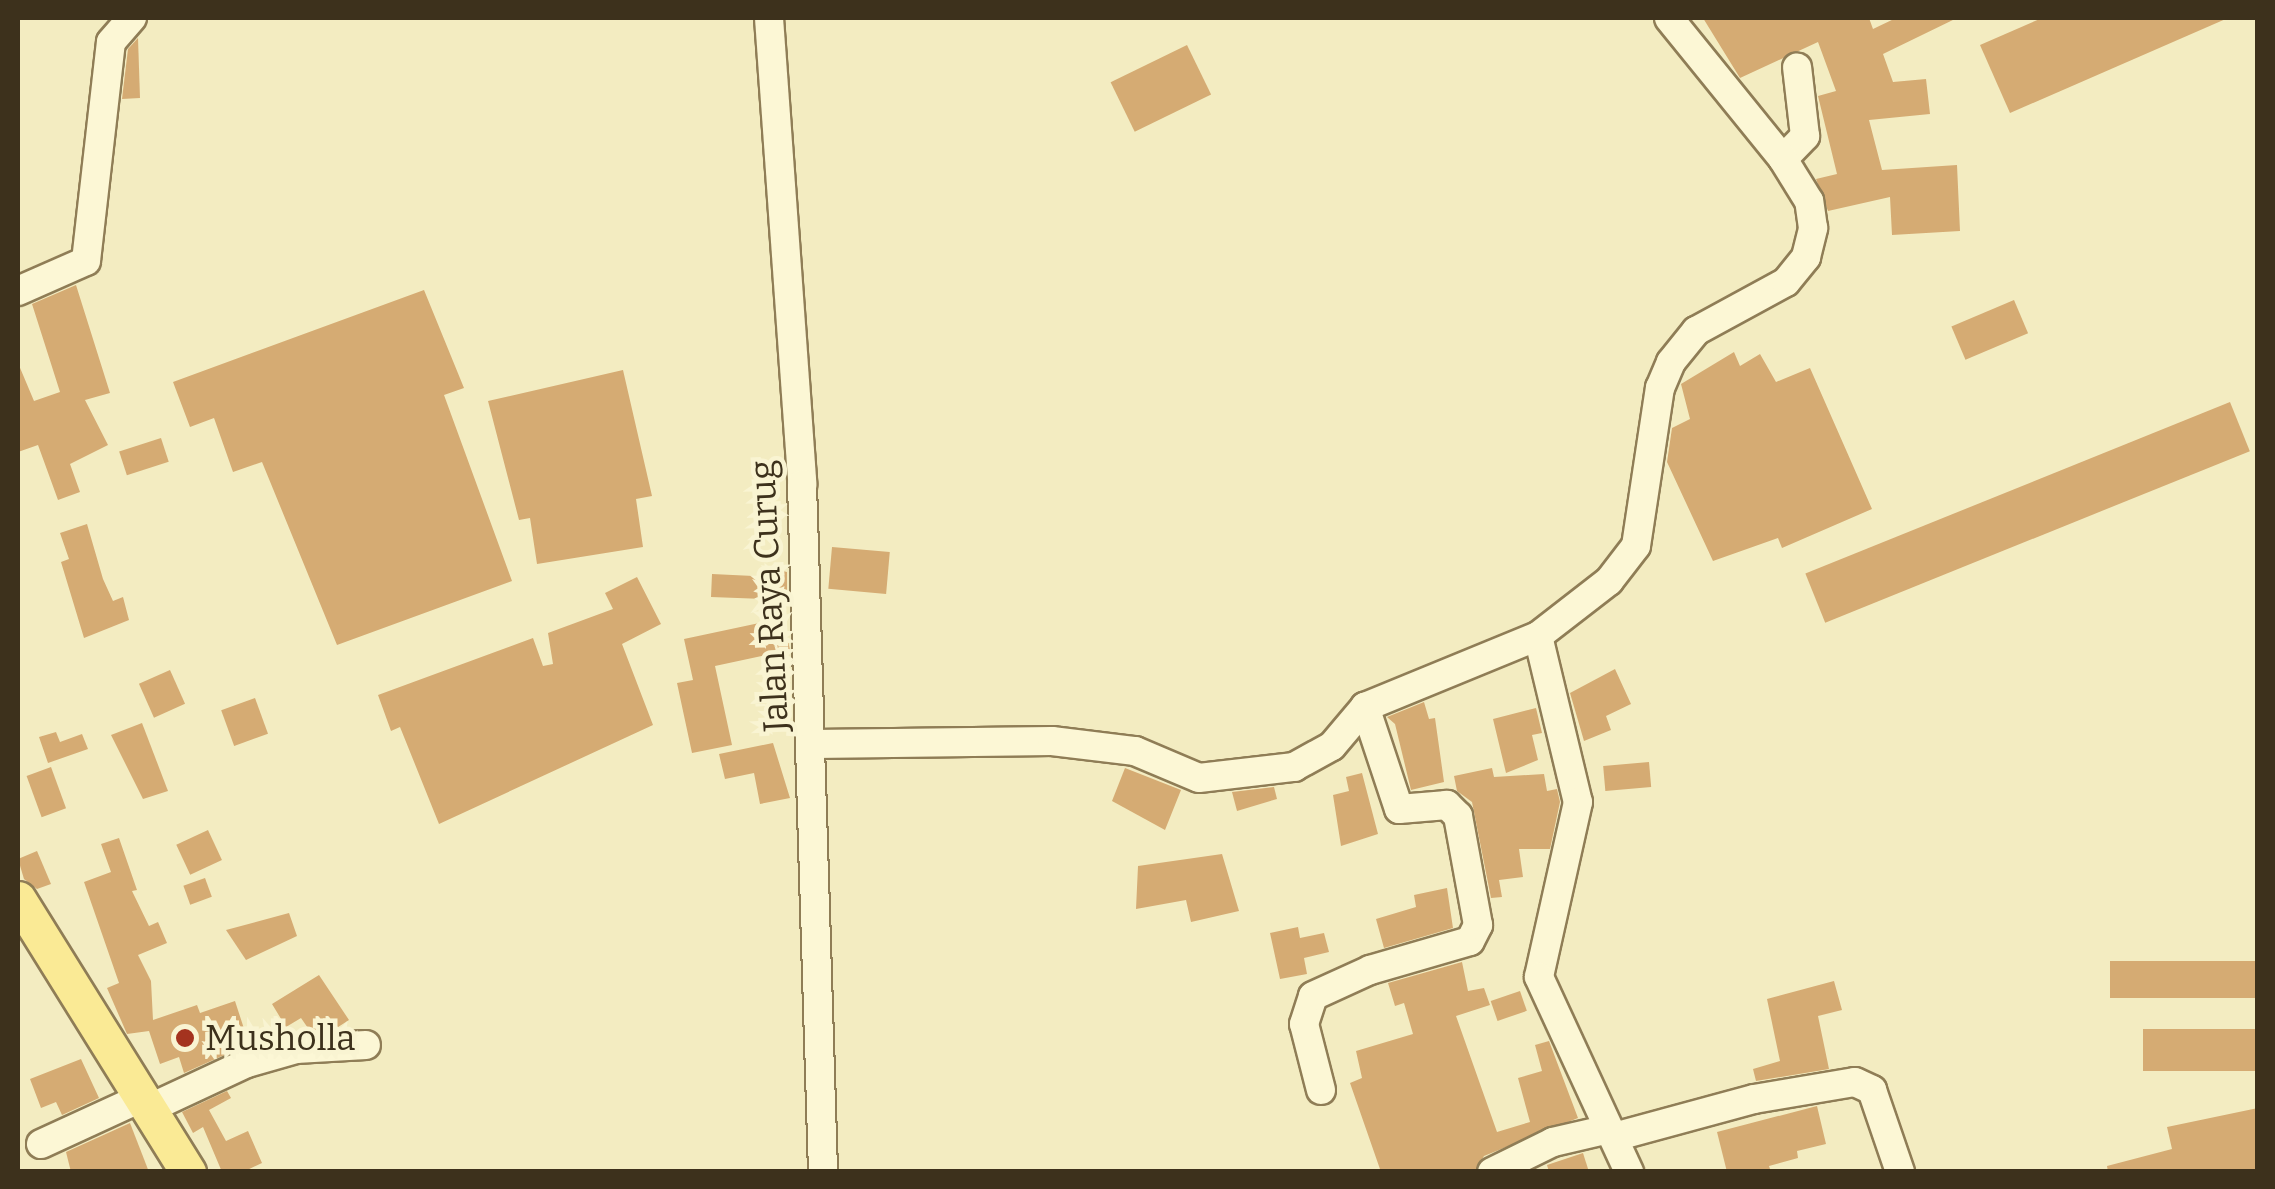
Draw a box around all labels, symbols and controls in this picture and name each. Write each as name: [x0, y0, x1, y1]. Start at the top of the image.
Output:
street label: Jalan Raya Curug: [741, 459, 797, 733]
place label: Musholla: [205, 1017, 355, 1059]
marker: Musholla: [174, 1027, 196, 1049]

